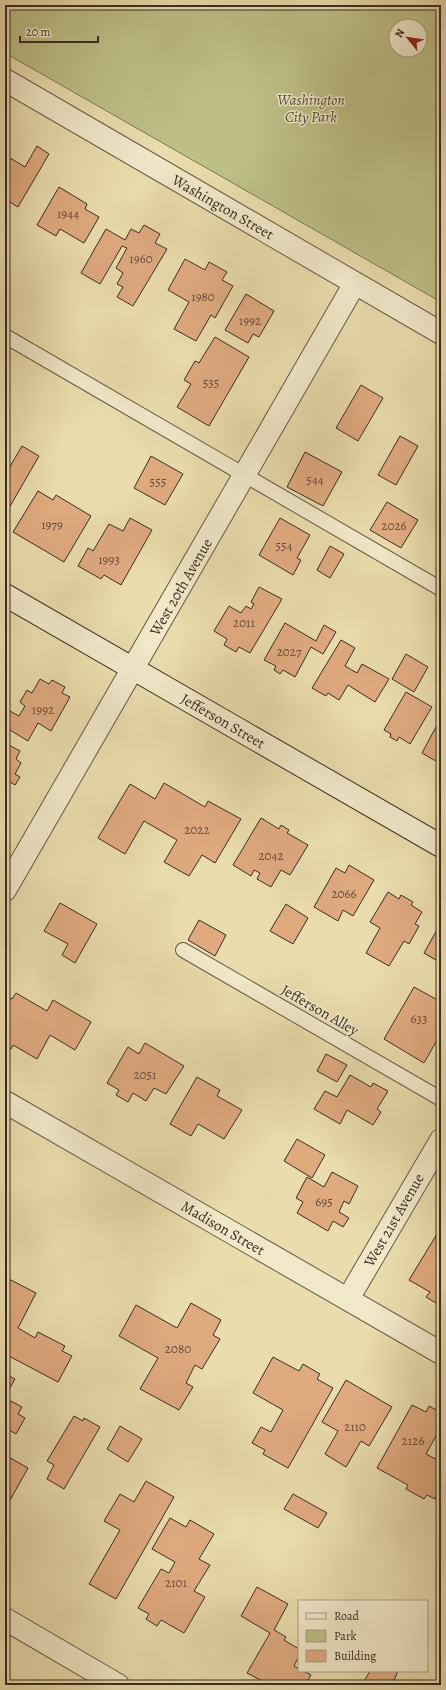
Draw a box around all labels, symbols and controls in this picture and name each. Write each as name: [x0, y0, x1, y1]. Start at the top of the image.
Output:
scale bar: [20, 18, 98, 44]
north arrow: [388, 18, 428, 58]
text: 20 m: [26, 24, 50, 40]
text: N: [391, 26, 408, 40]
park label: Washington City Park: [277, 90, 345, 127]
street label: Washington Street: [168, 169, 278, 244]
house number: 1944: [57, 205, 79, 222]
house number: 1960: [129, 250, 153, 267]
house number: 1980: [191, 288, 215, 305]
house number: 1992: [239, 312, 261, 329]
house number: 535: [203, 374, 219, 391]
house number: 544: [306, 471, 324, 488]
house number: 555: [150, 473, 166, 490]
house number: 1979: [41, 516, 63, 533]
house number: 2026: [381, 517, 407, 534]
street label: West 20th Avenue: [145, 534, 217, 640]
house number: 554: [275, 537, 293, 554]
house number: 1993: [98, 551, 120, 568]
house number: 2011: [233, 614, 256, 631]
house number: 2027: [277, 643, 302, 660]
street label: Jefferson Street: [177, 689, 269, 753]
house number: 1992: [32, 701, 54, 718]
house number: 2022: [184, 821, 210, 838]
house number: 2042: [258, 847, 284, 864]
house number: 2066: [331, 885, 357, 902]
street label: Jefferson Alley: [278, 980, 363, 1040]
house number: 633: [411, 1010, 427, 1027]
house number: 2051: [133, 1066, 157, 1083]
street label: West 21st Avenue: [359, 1170, 429, 1271]
house number: 695: [315, 1193, 333, 1210]
street label: Madison Street: [178, 1196, 268, 1260]
house number: 2080: [165, 1340, 191, 1357]
house number: 2110: [344, 1418, 366, 1435]
house number: 2126: [402, 1432, 424, 1449]
house number: 2101: [165, 1574, 188, 1591]
legend: [298, 1600, 428, 1672]
text: Road: [334, 1608, 360, 1624]
text: Park: [334, 1628, 357, 1644]
text: Building: [334, 1648, 376, 1664]

